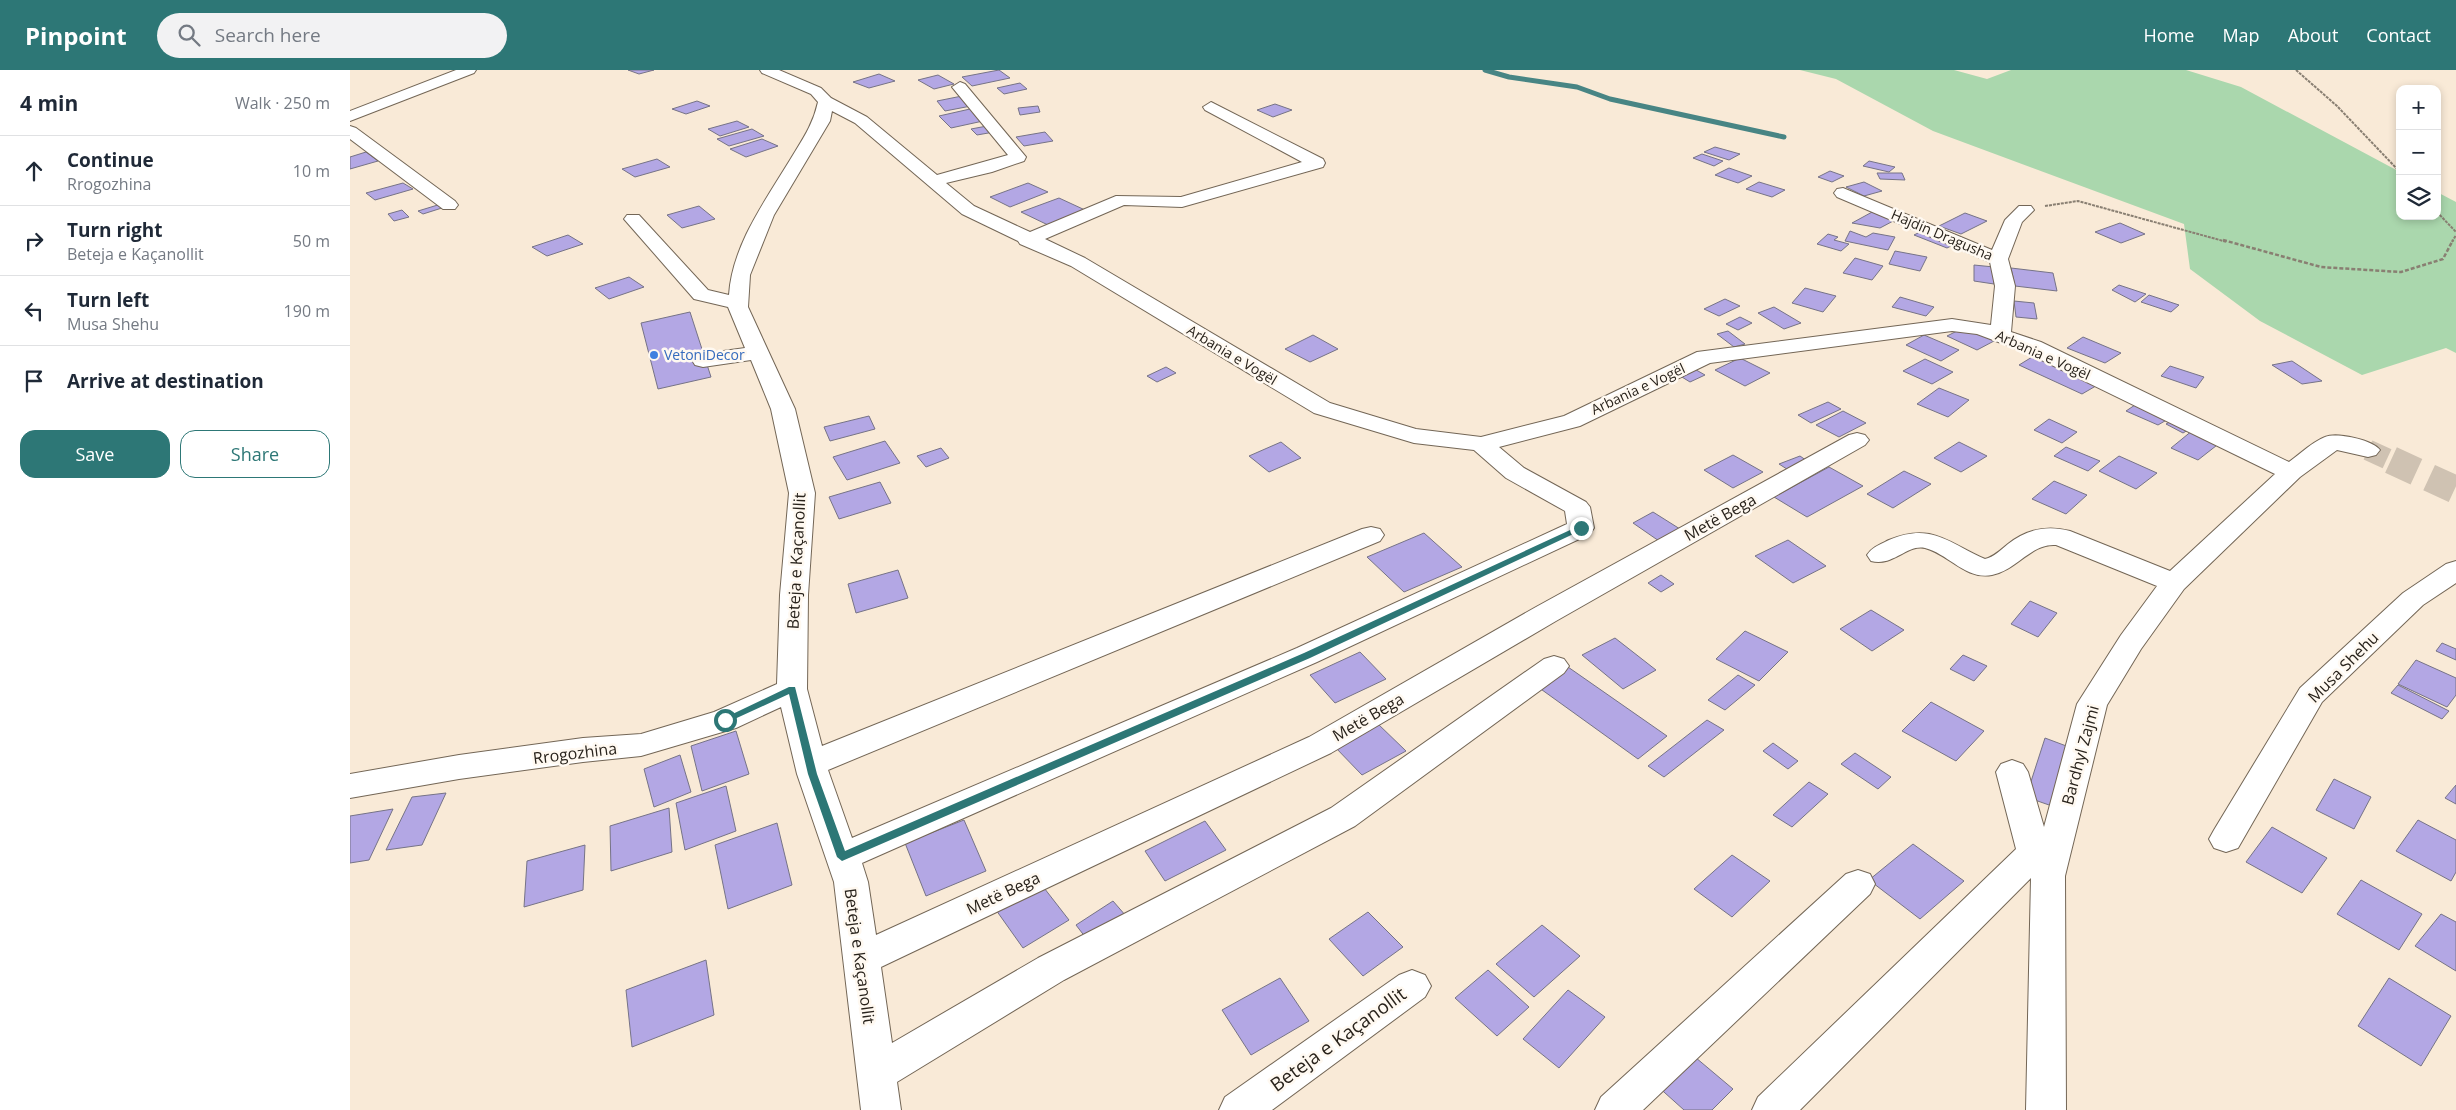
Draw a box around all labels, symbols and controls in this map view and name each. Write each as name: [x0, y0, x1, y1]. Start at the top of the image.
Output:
search box: [157, 13, 507, 58]
text: Pinpoint: [25, 19, 127, 52]
icon: search: [175, 21, 203, 49]
text: Search here: [215, 22, 321, 48]
text: Home: [2144, 23, 2194, 47]
text: Map: [2222, 23, 2260, 47]
text: About: [2288, 23, 2338, 47]
text: Contact: [2366, 23, 2431, 47]
map controls: [2396, 85, 2441, 220]
button: +: [2396, 85, 2441, 130]
text: 4 min: [20, 89, 78, 117]
text: Walk · 250 m: [235, 92, 330, 114]
button: −: [2396, 130, 2441, 175]
text: Continue: [67, 147, 154, 173]
icon: ahead: [20, 157, 48, 185]
text: 10 m: [293, 160, 330, 182]
text: Rrogozhina: [67, 173, 151, 195]
button: layers: [2396, 175, 2441, 220]
street label: Hajdin Dragusha: [1888, 205, 1996, 265]
text: Turn right: [67, 217, 162, 243]
icon: right: [20, 227, 48, 255]
text: 50 m: [293, 230, 330, 252]
text: Beteja e Kaçanollit: [67, 243, 204, 265]
text: Turn left: [67, 287, 149, 313]
icon: left: [20, 297, 48, 325]
text: 190 m: [284, 300, 330, 322]
text: Musa Shehu: [67, 313, 159, 335]
street label: Arbania e Vogël: [1184, 320, 1281, 389]
street label: Arbania e Vogël: [1993, 325, 2094, 384]
place label: VetoniDecor: [664, 345, 745, 364]
marker: VetoniDecor: [648, 349, 660, 361]
street label: Arbania e Vogël: [1588, 358, 1688, 419]
icon: arrive: [20, 367, 48, 395]
text: Arrive at destination: [67, 368, 264, 394]
button: Save: [20, 430, 170, 478]
button: Share: [180, 430, 330, 478]
street label: Metë Bega: [1680, 488, 1760, 546]
street label: Beteja e Kaçanollit: [781, 492, 811, 630]
route end: [1570, 517, 1593, 540]
street label: Musa Shehu: [2303, 627, 2383, 707]
street label: Metë Bega: [1328, 688, 1408, 746]
street label: Bardhyl Zajmi: [2056, 703, 2104, 807]
route start: [714, 709, 737, 732]
street label: Rrogozhina: [532, 737, 618, 769]
street label: Metë Bega: [962, 866, 1044, 920]
street label: Beteja e Kaçanollit: [840, 887, 880, 1026]
street label: Beteja e Kaçanollit: [1265, 981, 1412, 1097]

